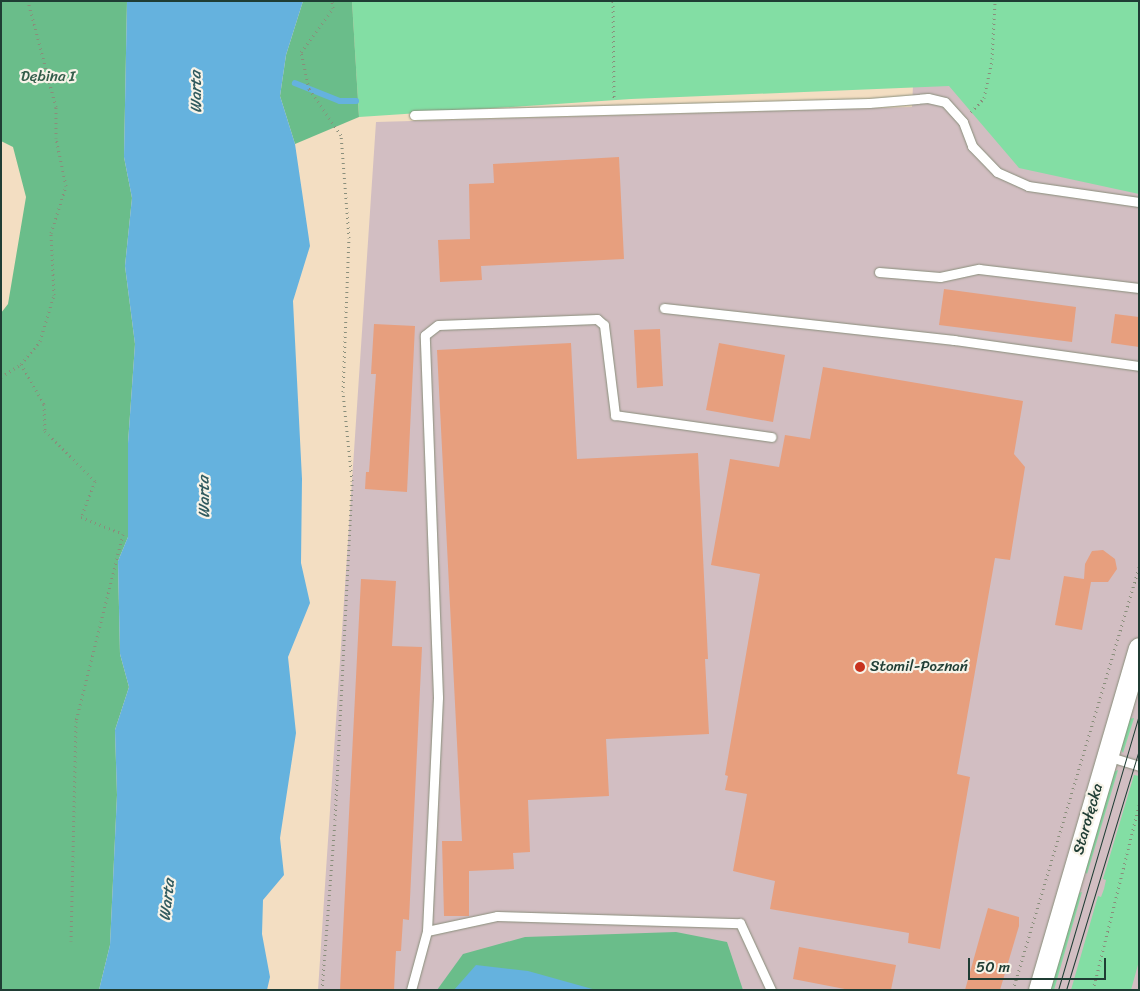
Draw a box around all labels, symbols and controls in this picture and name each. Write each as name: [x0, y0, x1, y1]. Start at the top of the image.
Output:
park label: Dębina I: [21, 68, 75, 86]
water label: Warta: [186, 71, 206, 113]
water label: Warta: [194, 476, 214, 518]
place label: Stomil-Poznań: [870, 658, 968, 676]
marker: Stomil-Poznań: [854, 661, 866, 673]
street label: Starołęcka: [1069, 781, 1107, 857]
water label: Warta: [155, 878, 179, 922]
scale bar: [970, 948, 1108, 980]
text: 50 m: [976, 954, 1010, 980]

